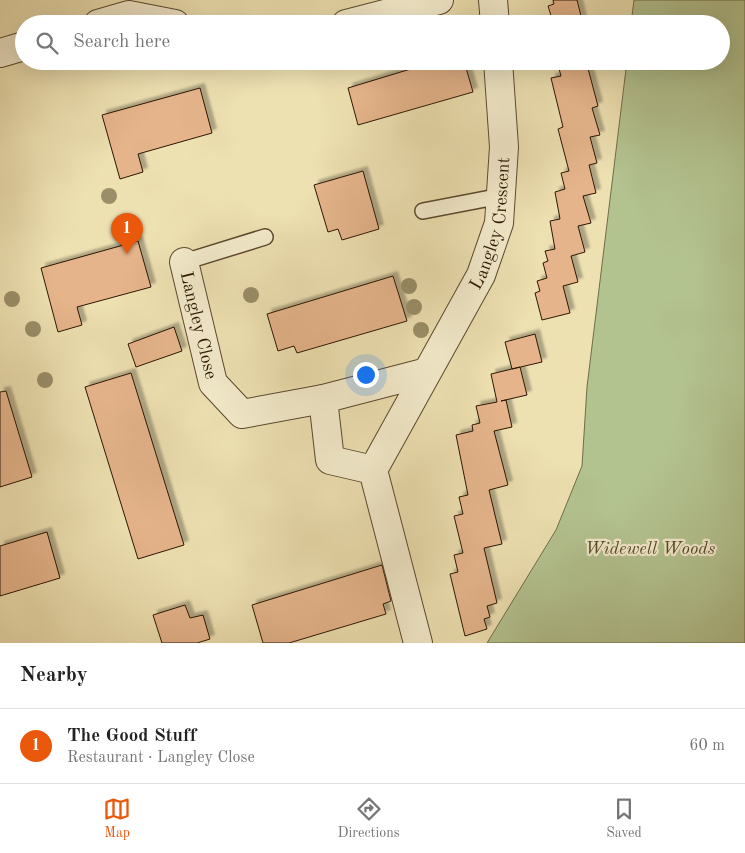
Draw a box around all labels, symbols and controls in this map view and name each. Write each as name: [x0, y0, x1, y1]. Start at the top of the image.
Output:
search box: [15, 15, 730, 70]
icon: search: [33, 29, 61, 57]
text: Search here: [73, 33, 170, 52]
street label: Langley Crescent: [467, 157, 513, 293]
pin: 1: [111, 213, 143, 254]
street label: Langley Close: [177, 270, 220, 381]
your location: [353, 362, 379, 388]
park label: Widewell Woods: [585, 540, 716, 558]
text: Nearby: [20, 665, 88, 686]
text: The Good Stuff: [67, 727, 196, 746]
text: 1: [31, 738, 41, 754]
text: 60 m: [689, 738, 725, 754]
text: Restaurant · Langley Close: [67, 750, 255, 766]
tab: Map: [103, 795, 131, 842]
tab: Directions: [338, 795, 400, 842]
tab: Saved: [606, 795, 642, 842]

